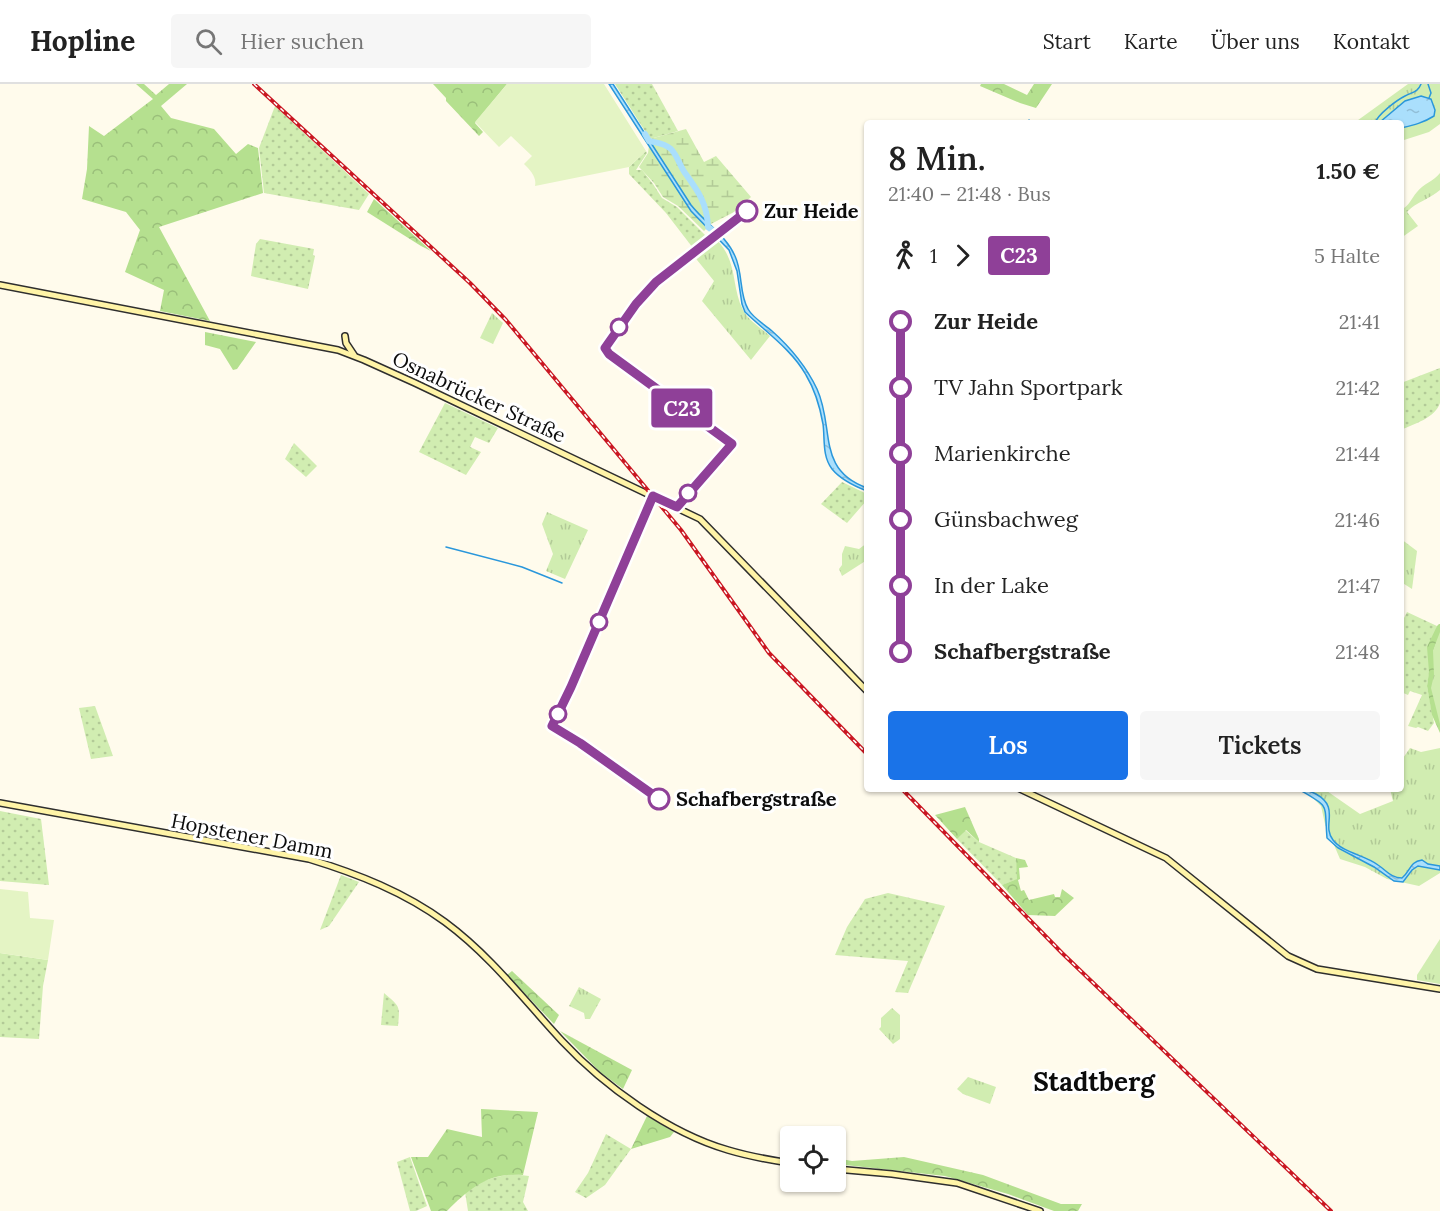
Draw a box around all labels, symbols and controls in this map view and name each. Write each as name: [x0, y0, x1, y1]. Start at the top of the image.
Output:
search box: [171, 14, 591, 68]
text: Hopline: [30, 23, 135, 59]
icon: search: [192, 25, 225, 58]
text: Hier suchen: [240, 27, 364, 55]
text: Start: [1043, 28, 1091, 55]
text: Karte: [1124, 28, 1178, 55]
text: Über uns: [1211, 28, 1300, 55]
text: Kontakt: [1333, 28, 1410, 55]
text: 8 Min.: [888, 137, 986, 179]
text: 1.50 €: [1316, 157, 1380, 185]
text: 21:40 – 21:48 · Bus: [888, 181, 1051, 206]
place label: Zur Heide: [764, 198, 859, 223]
marker: Zur Heide: [736, 200, 758, 222]
icon: walk: [888, 239, 921, 272]
icon: forward: [946, 239, 979, 272]
text: C23: [1000, 242, 1038, 269]
text: 1: [930, 243, 937, 268]
text: 5 Halte: [1314, 243, 1380, 268]
text: Zur Heide: [934, 307, 1038, 335]
text: 21:41: [1339, 309, 1380, 334]
unlabelled marker: [610, 318, 628, 336]
street label: Osnabrücker Straße: [389, 345, 570, 448]
text: TV Jahn Sportpark: [934, 373, 1123, 401]
text: 21:42: [1335, 375, 1380, 400]
line badge: C23: [648, 388, 716, 428]
text: C23: [663, 395, 701, 422]
text: Marienkirche: [934, 439, 1071, 467]
text: 21:44: [1335, 441, 1380, 466]
unlabelled marker: [679, 484, 697, 502]
text: Günsbachweg: [934, 505, 1078, 533]
text: 21:46: [1335, 507, 1380, 532]
text: In der Lake: [934, 571, 1049, 599]
text: 21:47: [1337, 573, 1380, 598]
unlabelled marker: [590, 613, 608, 631]
text: Schafbergstraße: [934, 637, 1111, 665]
text: 21:48: [1335, 639, 1380, 664]
unlabelled marker: [549, 705, 567, 723]
button: Los: [888, 711, 1128, 780]
button: Tickets: [1140, 711, 1380, 780]
place label: Schafbergstraße: [676, 786, 837, 811]
marker: Schafbergstraße: [648, 788, 670, 810]
street label: Hopstener Damm: [169, 808, 335, 863]
district label: Stadtberg: [1033, 1065, 1156, 1098]
map controls: [780, 1126, 846, 1192]
button: locate: [780, 1126, 846, 1192]

